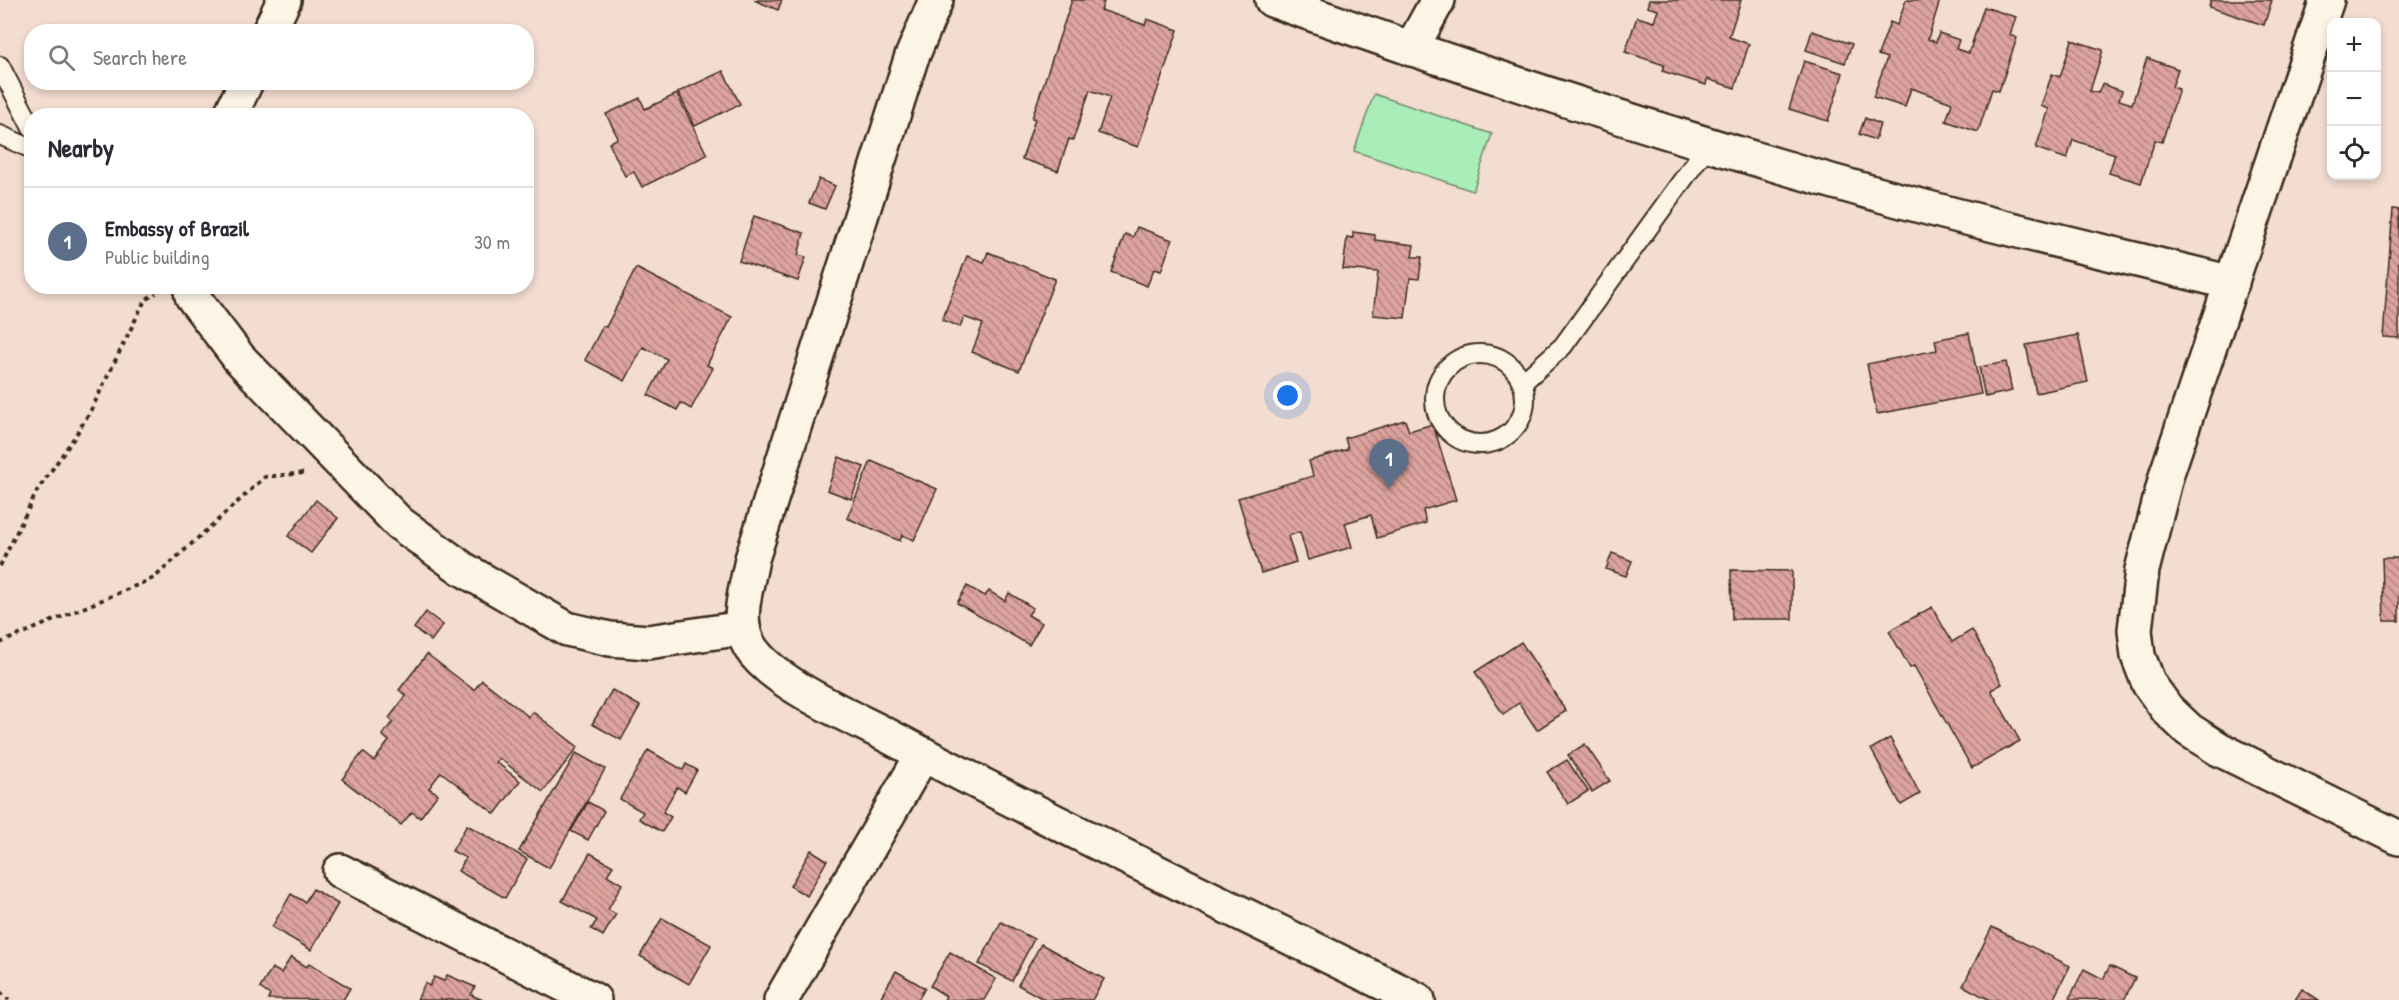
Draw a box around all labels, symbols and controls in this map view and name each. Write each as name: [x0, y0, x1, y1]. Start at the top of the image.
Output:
map controls: [2327, 18, 2381, 180]
button: +: [2327, 18, 2381, 72]
search box: [24, 24, 534, 90]
icon: search: [45, 41, 78, 74]
text: Search here: [93, 42, 187, 72]
button: −: [2327, 72, 2381, 126]
button: locate: [2327, 126, 2381, 180]
text: Nearby: [48, 130, 114, 165]
text: Embassy of Brazil: [105, 213, 249, 243]
text: 1: [64, 228, 71, 255]
text: 30 m: [474, 228, 510, 255]
text: Public building: [105, 243, 209, 270]
your location: [1273, 381, 1302, 410]
pin: 1: [1370, 440, 1408, 489]

